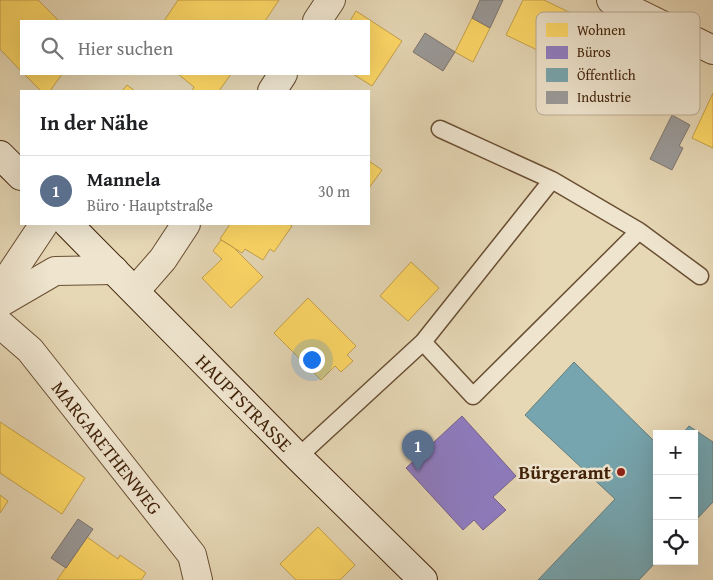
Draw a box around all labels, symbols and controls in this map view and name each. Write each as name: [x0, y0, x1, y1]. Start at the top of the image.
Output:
legend: [536, 12, 700, 115]
search box: [20, 20, 370, 75]
text: Wohnen: [577, 20, 626, 40]
icon: search: [38, 34, 66, 62]
text: Hier suchen: [78, 34, 173, 62]
text: Büros: [577, 42, 611, 62]
text: Öffentlich: [577, 65, 636, 85]
text: Industrie: [577, 87, 631, 107]
text: In der Nähe: [40, 107, 148, 138]
text: Mannela: [87, 165, 161, 193]
text: 1: [52, 179, 60, 203]
text: 30 m: [318, 179, 350, 203]
text: Büro · Hauptstraße: [87, 193, 213, 217]
street label: HAUPTSTRASSE: [190, 347, 299, 458]
your location: [299, 347, 325, 373]
street label: MARGARETHENWEG: [45, 375, 169, 520]
pin: 1: [402, 430, 434, 471]
map controls: [653, 430, 698, 565]
button: +: [653, 430, 698, 475]
place label: Bürgeramt: [519, 458, 612, 486]
marker: Bürgeramt: [615, 466, 627, 478]
button: −: [653, 475, 698, 520]
button: locate: [653, 520, 698, 565]

